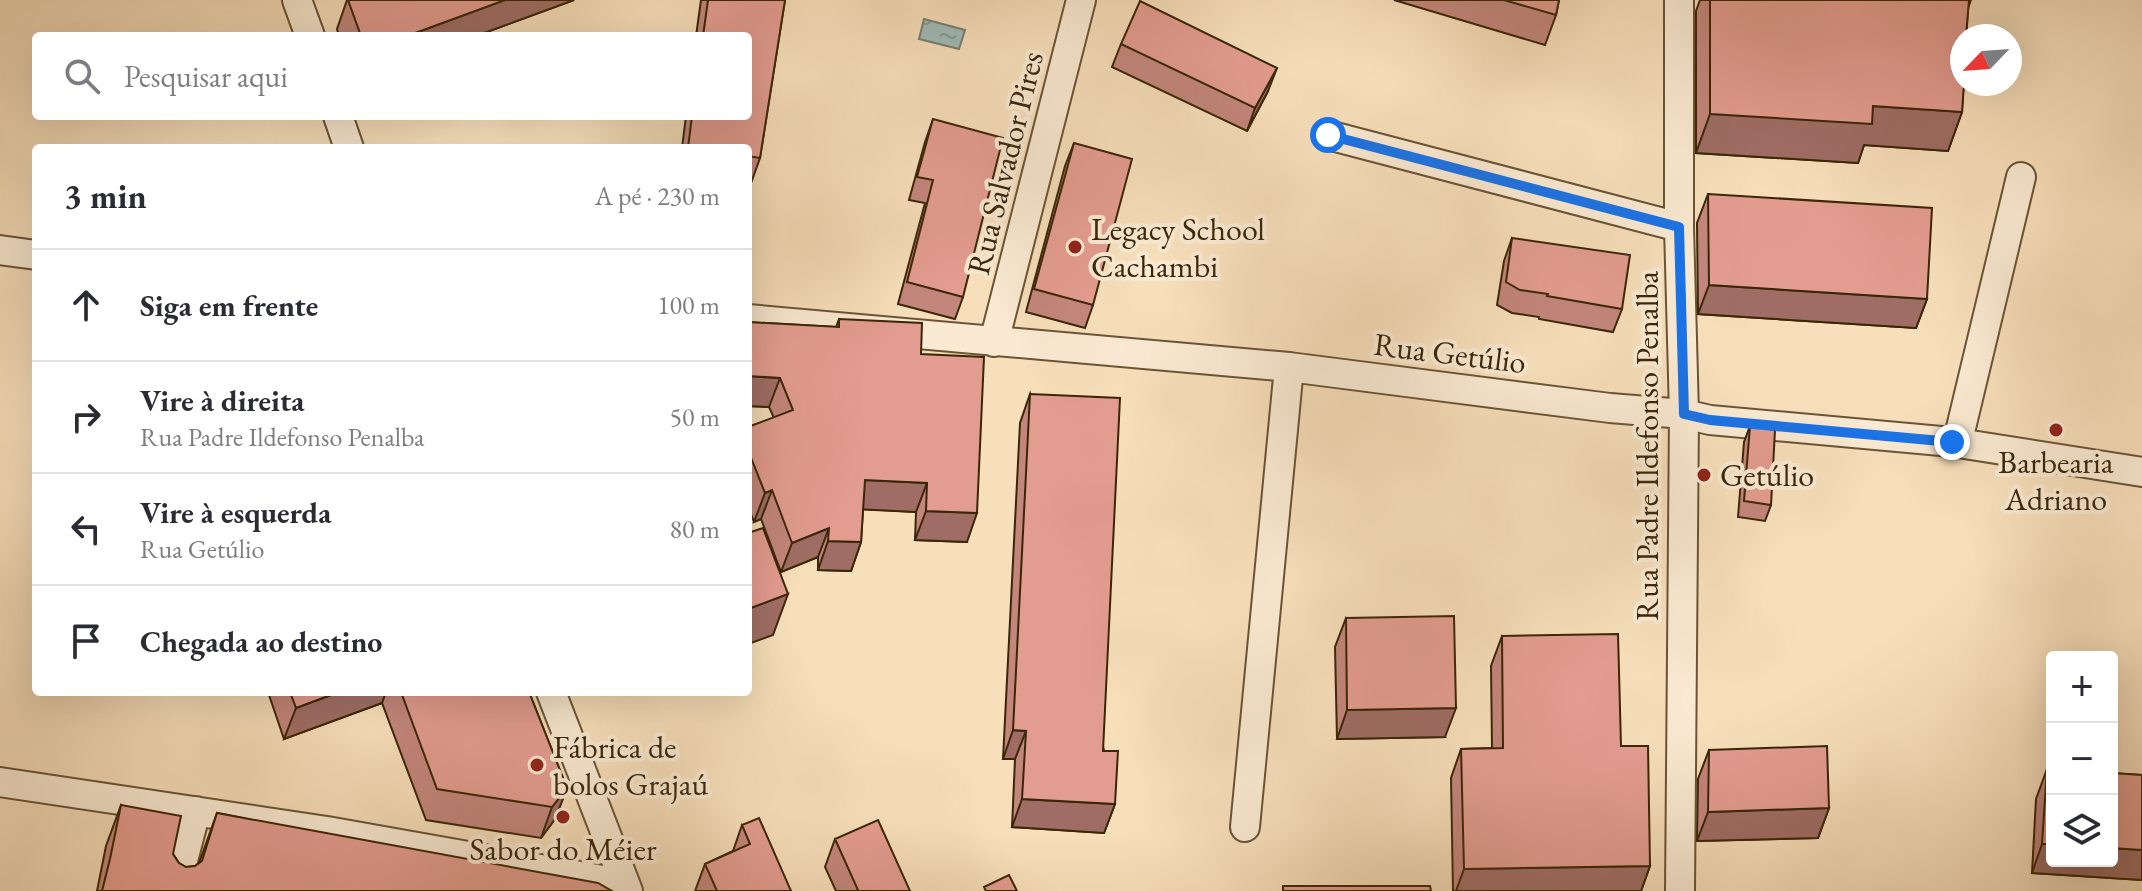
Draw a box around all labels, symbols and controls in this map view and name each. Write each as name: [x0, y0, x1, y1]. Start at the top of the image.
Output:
north arrow: [1950, 24, 2022, 96]
search box: [32, 32, 752, 120]
street label: Rua Salvador Pires: [957, 47, 1053, 279]
icon: search: [60, 54, 104, 98]
text: Pesquisar aqui: [124, 57, 288, 96]
route start: [1310, 117, 1346, 153]
text: 3 min: [64, 174, 147, 218]
text: A pé · 230 m: [595, 179, 720, 213]
place label: Legacy School Cachambi: [1091, 208, 1265, 287]
marker: Legacy School Cachambi: [1066, 238, 1084, 256]
street label: Rua Padre Ildefonso Penalba: [1626, 271, 1668, 621]
icon: ahead: [64, 283, 108, 327]
text: Siga em frente: [140, 286, 318, 325]
text: 100 m: [657, 288, 720, 322]
street label: Rua Getúlio: [1372, 323, 1528, 383]
text: Vire à direita: [140, 381, 304, 420]
icon: right: [64, 395, 108, 439]
text: 50 m: [670, 400, 720, 434]
text: Rua Padre Ildefonso Penalba: [140, 420, 424, 454]
marker: Barbearia Adriano: [2047, 421, 2065, 439]
route end: [1934, 424, 1970, 460]
place label: Barbearia Adriano: [1998, 441, 2114, 520]
place label: Getúlio: [1720, 454, 1814, 496]
marker: Getúlio: [1695, 466, 1713, 484]
text: Vire à esquerda: [140, 493, 331, 532]
icon: left: [64, 507, 108, 551]
text: 80 m: [670, 512, 720, 546]
text: Rua Getúlio: [140, 532, 264, 566]
icon: arrive: [64, 619, 108, 663]
text: Chegada ao destino: [140, 622, 382, 661]
map controls: [2046, 651, 2118, 867]
button: +: [2046, 651, 2118, 723]
button: −: [2046, 723, 2118, 795]
place label: Fábrica de bolos Grajaú: [553, 726, 709, 805]
marker: Fábrica de bolos Grajaú: [528, 756, 546, 774]
button: layers: [2046, 795, 2118, 867]
marker: Sabor do Méier: [554, 808, 572, 826]
place label: Sabor do Méier: [469, 828, 657, 870]

